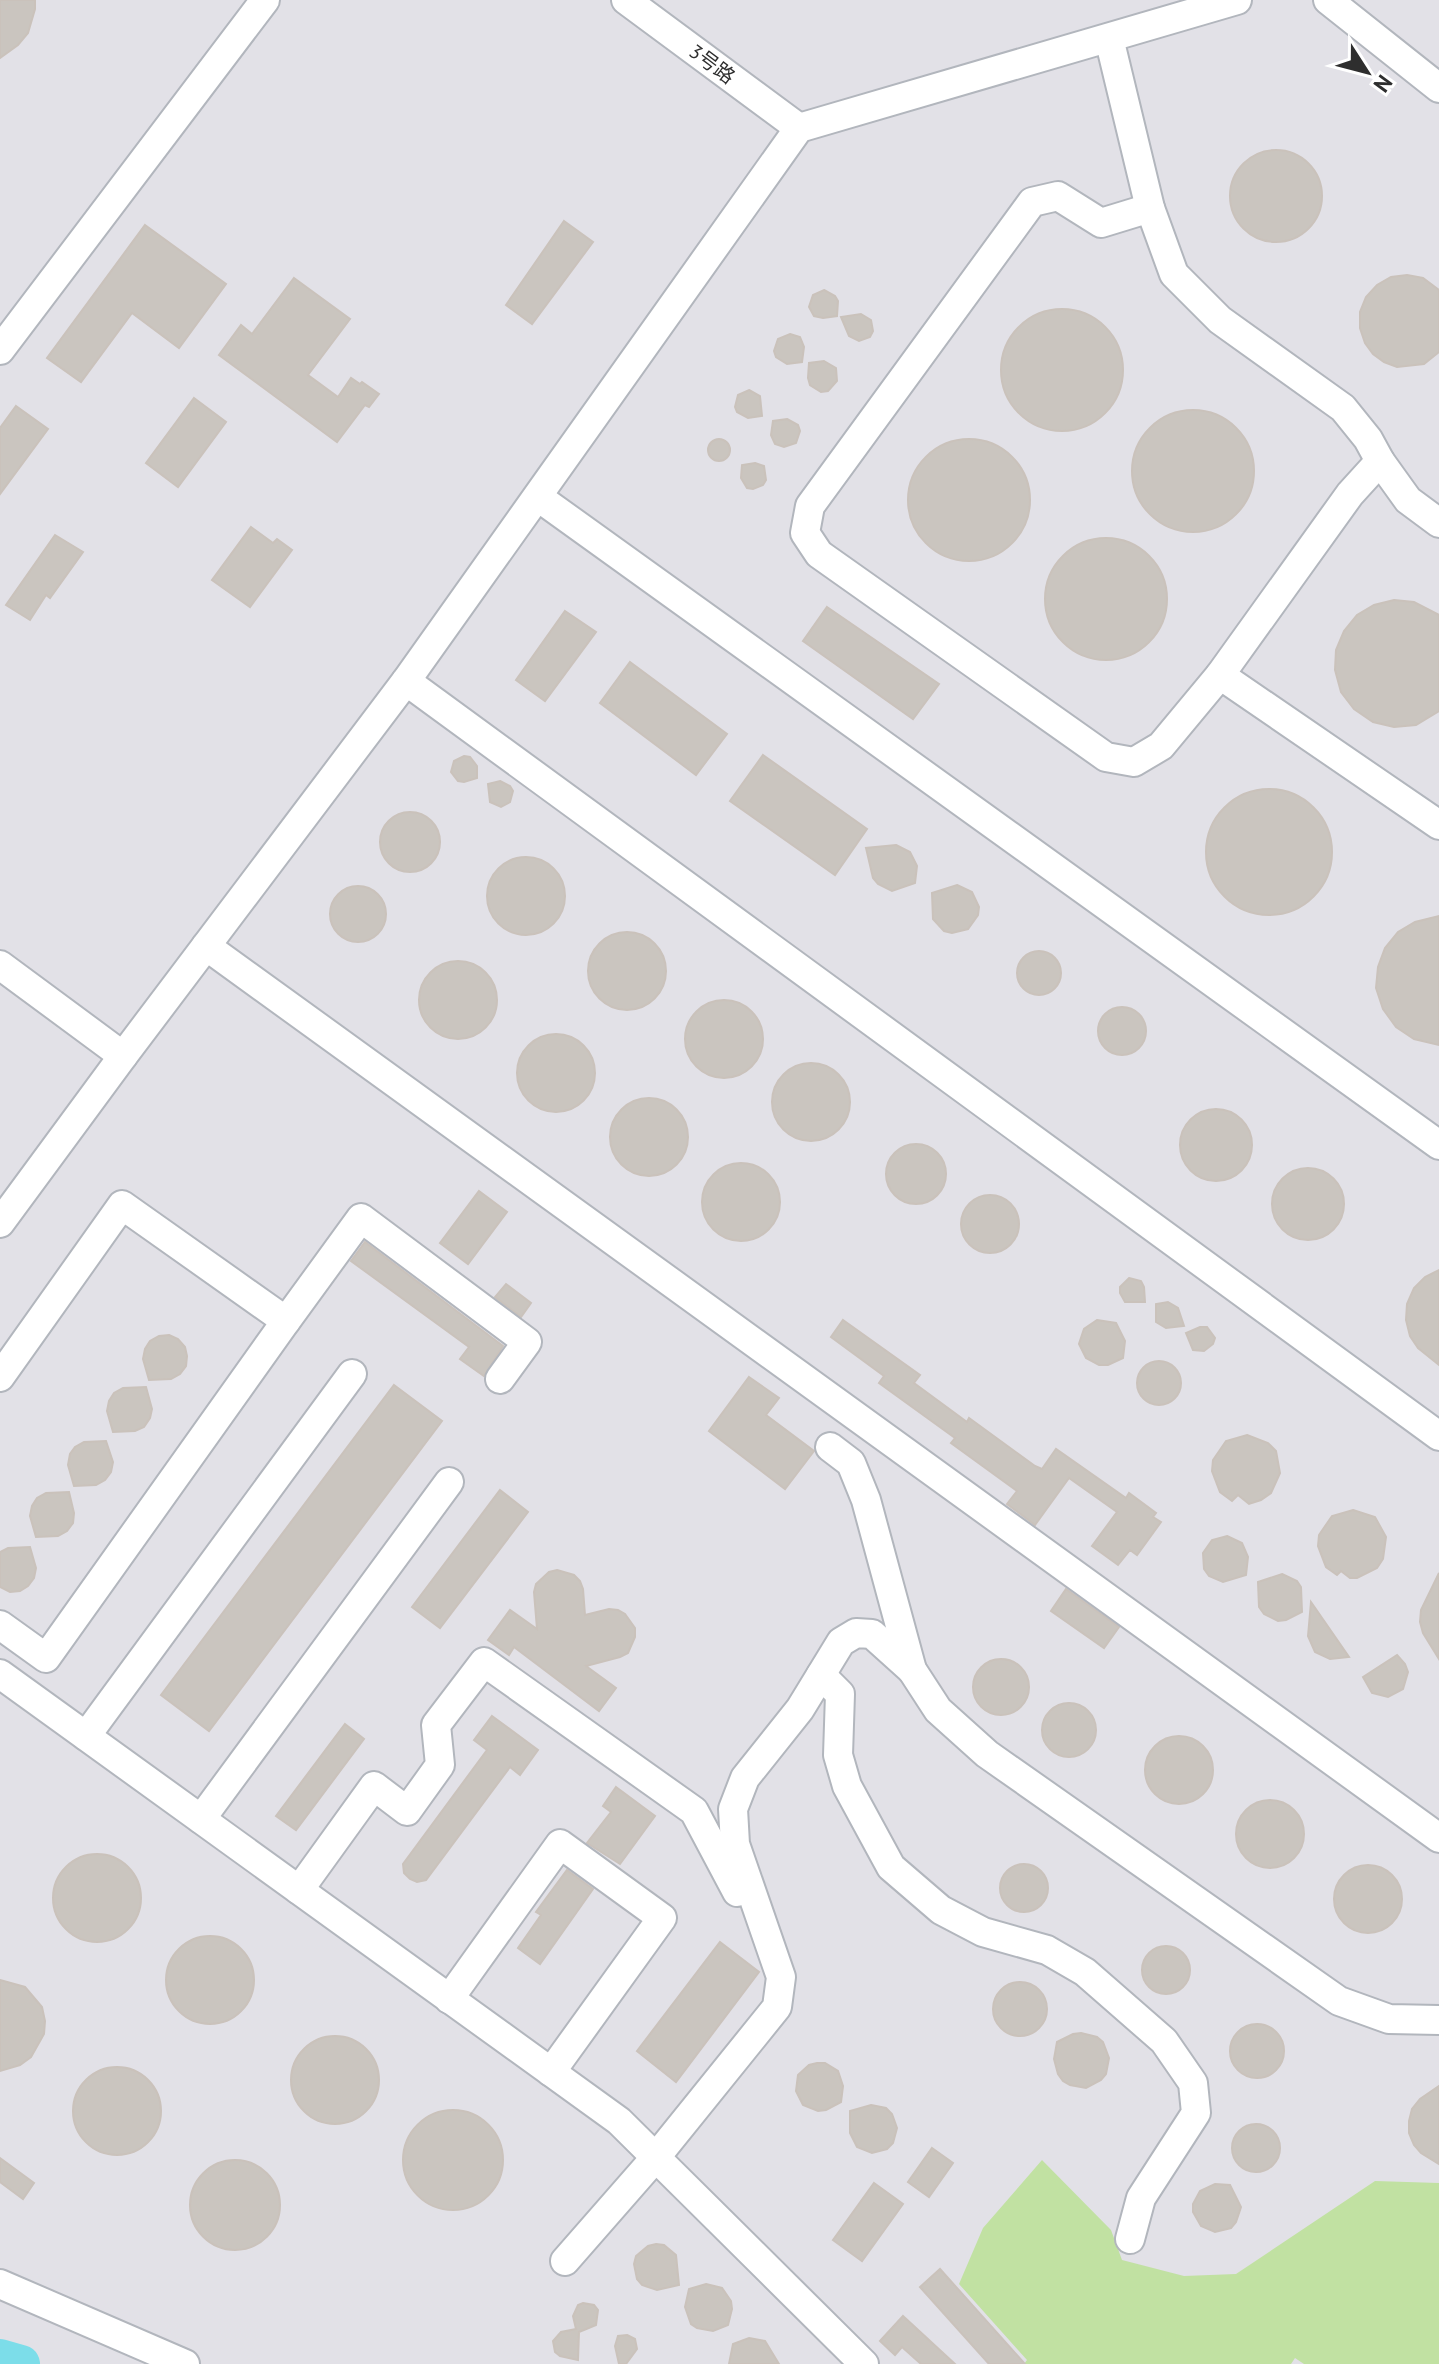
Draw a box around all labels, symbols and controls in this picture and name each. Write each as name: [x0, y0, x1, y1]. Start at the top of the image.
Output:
north arrow: [1327, 32, 1407, 112]
street label: 3号路: [684, 38, 740, 90]
text: N: [1368, 70, 1399, 98]

